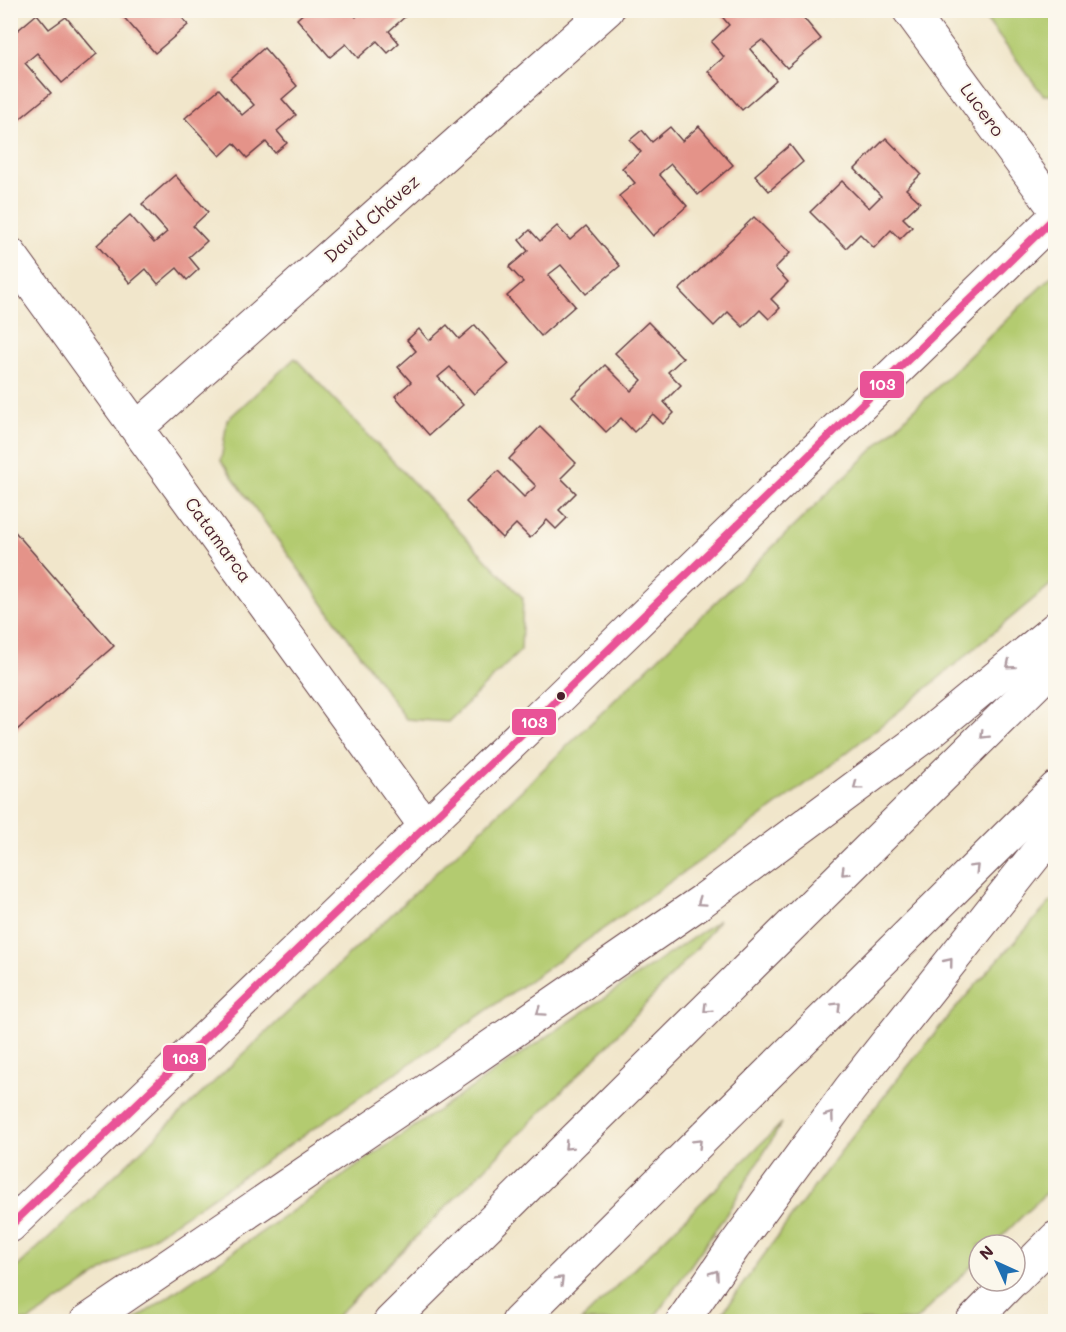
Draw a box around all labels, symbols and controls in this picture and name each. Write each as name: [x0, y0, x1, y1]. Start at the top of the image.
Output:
street label: Lucero: [955, 78, 1011, 141]
street label: David Chávez: [318, 169, 424, 268]
line badge: 103: [859, 370, 905, 399]
text: 103: [869, 373, 896, 394]
street label: Catamarca: [180, 492, 258, 587]
one-way arrow: [1006, 658, 1017, 669]
unlabelled marker: [555, 690, 567, 702]
line badge: 103: [511, 708, 557, 736]
text: 103: [521, 711, 548, 732]
one-way arrow: [980, 728, 991, 739]
one-way arrow: [853, 778, 864, 789]
one-way arrow: [842, 865, 852, 876]
one-way arrow: [968, 865, 979, 875]
one-way arrow: [696, 895, 707, 906]
one-way arrow: [942, 957, 953, 968]
one-way arrow: [703, 1002, 713, 1013]
one-way arrow: [829, 1002, 840, 1013]
one-way arrow: [536, 1005, 547, 1016]
line badge: 103: [162, 1044, 207, 1072]
text: 103: [172, 1047, 199, 1068]
one-way arrow: [823, 1111, 834, 1122]
one-way arrow: [564, 1139, 574, 1150]
one-way arrow: [692, 1139, 702, 1150]
north arrow: [967, 1233, 1027, 1293]
text: N: [974, 1240, 998, 1264]
one-way arrow: [708, 1269, 719, 1280]
one-way arrow: [552, 1277, 563, 1288]

